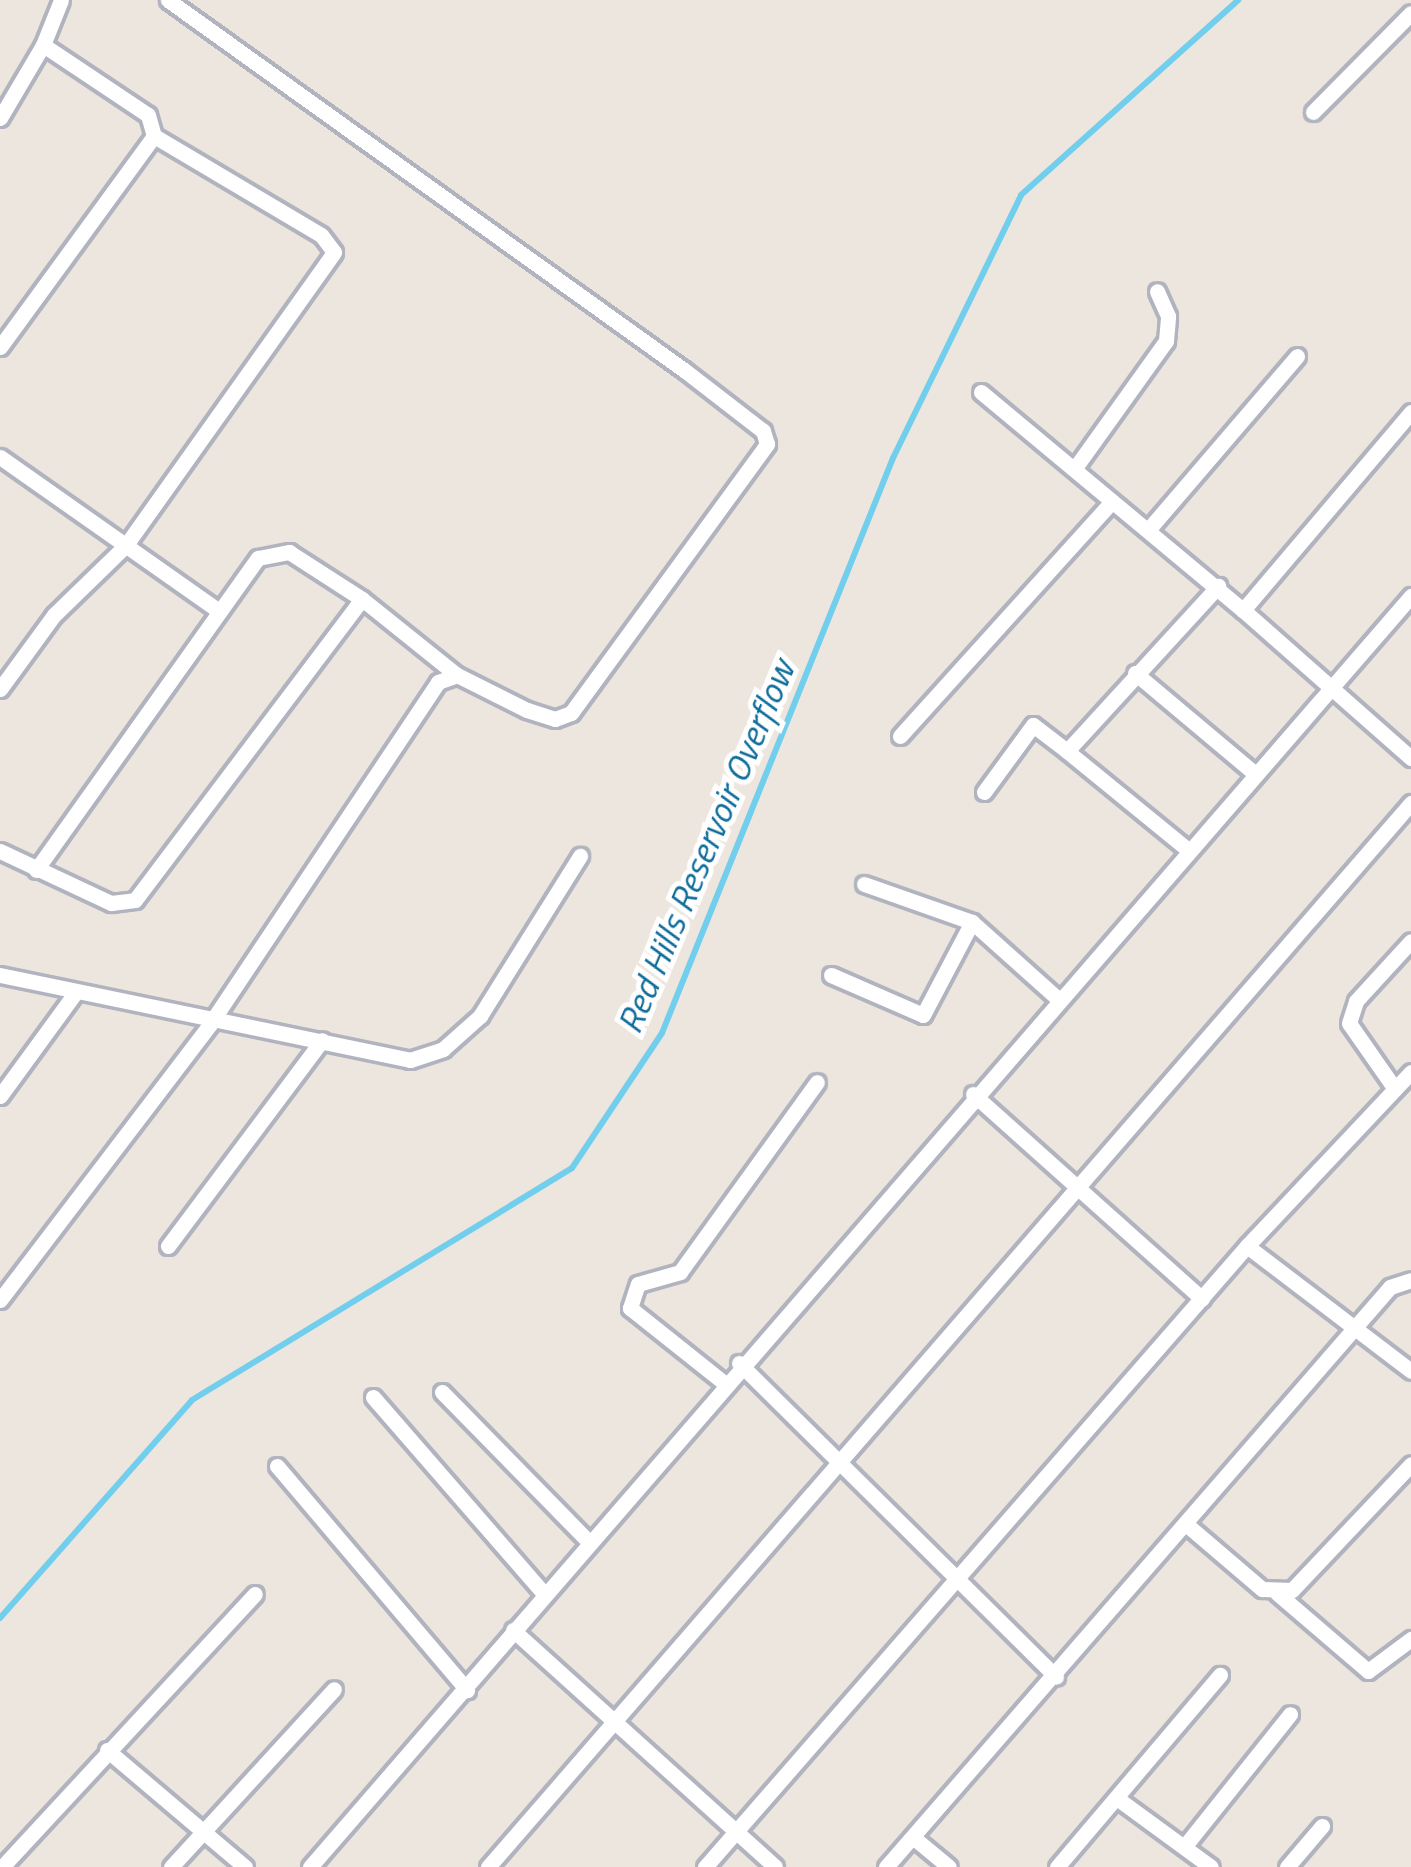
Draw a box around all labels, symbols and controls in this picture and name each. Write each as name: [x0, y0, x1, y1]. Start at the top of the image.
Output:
water label: Red Hills Reservoir Overflow: [607, 653, 803, 1039]

